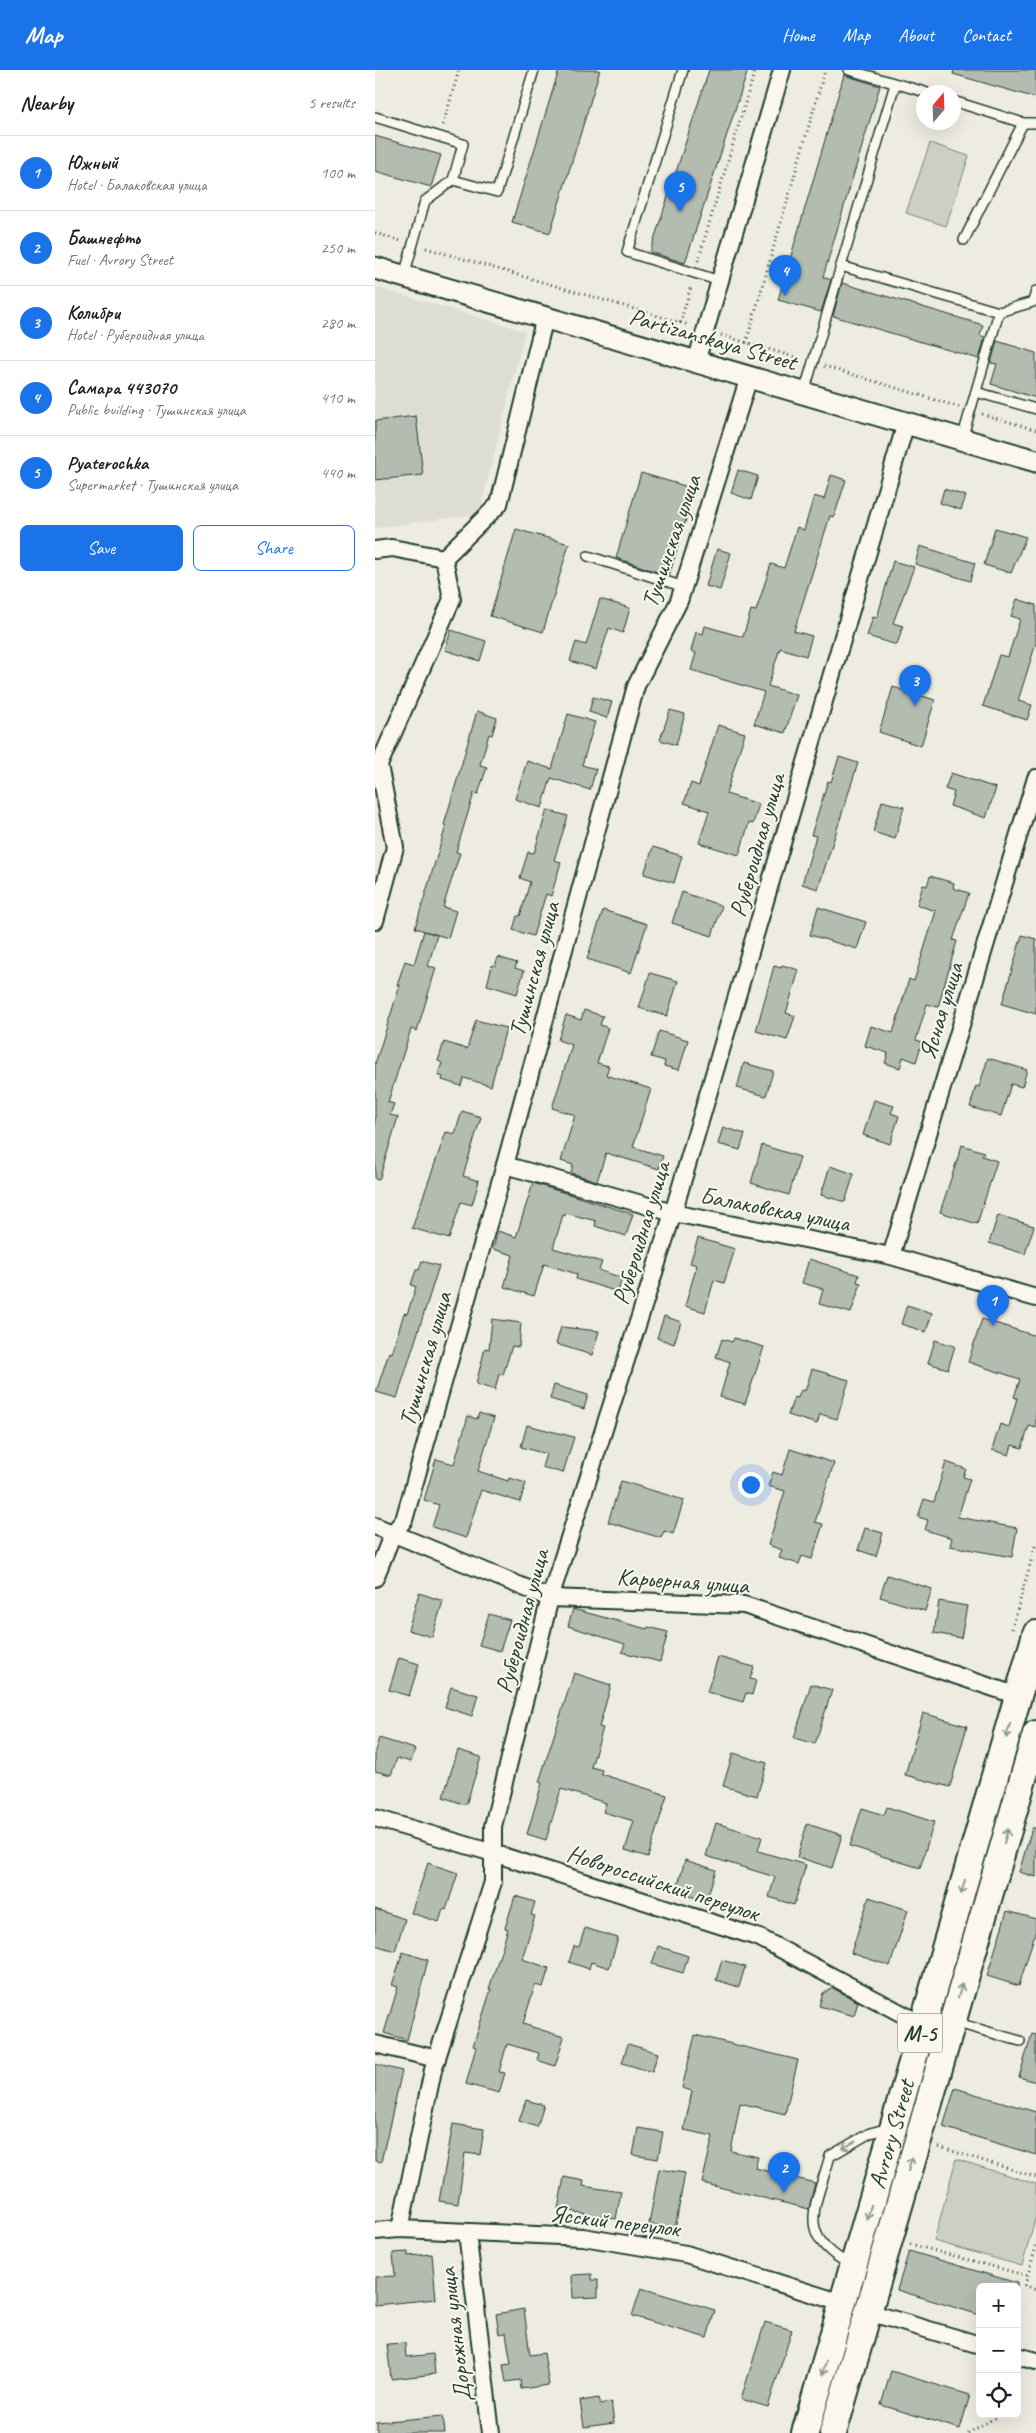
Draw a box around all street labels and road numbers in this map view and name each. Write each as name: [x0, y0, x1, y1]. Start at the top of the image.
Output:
street label: Partizanskaya Street: [626, 301, 802, 378]
street label: Тушинская улица: [634, 469, 708, 611]
street label: Рубероидная улица: [722, 768, 792, 920]
street label: Тушинская улица: [502, 897, 567, 1040]
street label: Ясная улица: [912, 958, 970, 1063]
street label: Рубероидная улица: [605, 1156, 678, 1308]
street label: Балаковская улица: [698, 1180, 854, 1238]
street label: Тушинская улица: [392, 1287, 459, 1430]
street label: Рубероидная улица: [488, 1544, 556, 1696]
street label: Карьерная улица: [616, 1561, 751, 1601]
street label: Новороссийский переулок: [563, 1838, 765, 1929]
road number: М-5: [897, 2014, 943, 2052]
street label: Avrory Street: [861, 2075, 922, 2192]
street label: Ясский переулок: [549, 2198, 684, 2244]
street label: Дорожная улица: [432, 2265, 478, 2404]

